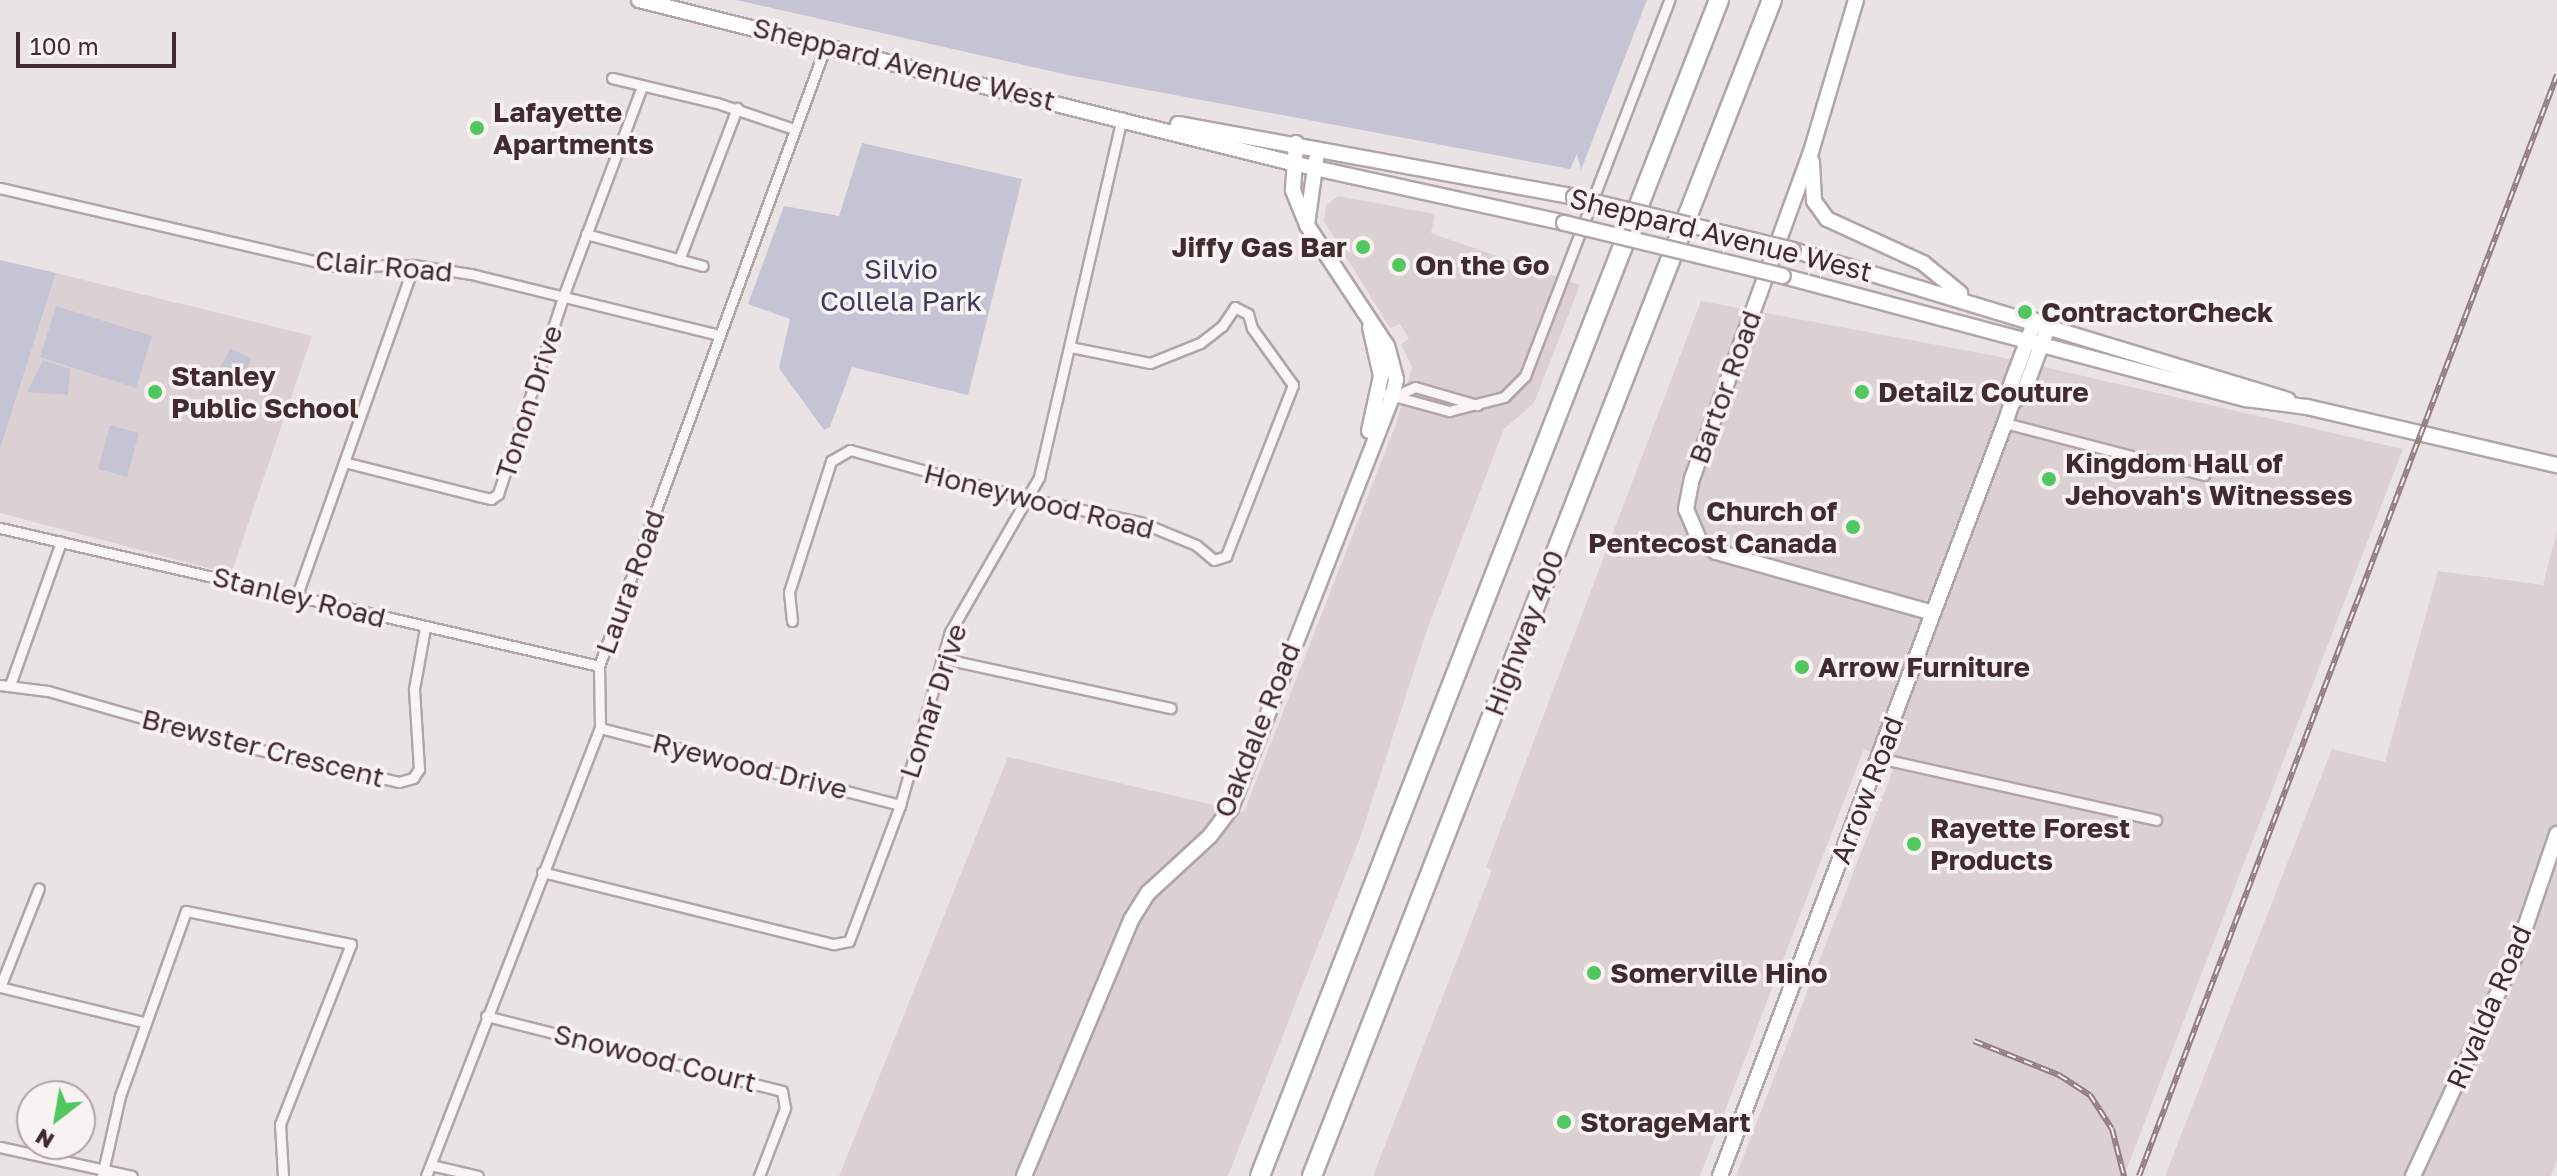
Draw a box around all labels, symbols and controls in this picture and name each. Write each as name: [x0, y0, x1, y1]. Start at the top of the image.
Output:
street label: Sheppard Avenue West: [749, 10, 1059, 118]
scale bar: [20, 16, 180, 66]
text: 100 m: [30, 31, 99, 60]
place label: Lafayette Apartments: [493, 95, 654, 161]
marker: Lafayette Apartments: [468, 119, 486, 137]
street label: Sheppard Avenue West: [1566, 181, 1876, 289]
place label: Jiffy Gas Bar: [1172, 230, 1347, 264]
marker: Jiffy Gas Bar: [1354, 238, 1372, 256]
street label: Clair Road: [314, 243, 454, 289]
place label: On the Go: [1415, 248, 1550, 282]
park label: Silvio Collela Park: [820, 252, 982, 318]
marker: On the Go: [1390, 256, 1408, 274]
place label: ContractorCheck: [2041, 295, 2273, 329]
marker: ContractorCheck: [2016, 303, 2034, 321]
street label: Bartor Road: [1682, 306, 1768, 468]
street label: Tonon Drive: [488, 321, 570, 483]
place label: Stanley Public School: [171, 359, 359, 425]
place label: Detailz Couture: [1878, 375, 2089, 409]
marker: Stanley Public School: [146, 383, 164, 401]
marker: Detailz Couture: [1853, 383, 1871, 401]
place label: Kingdom Hall of Jehovah's Witnesses: [2065, 446, 2353, 512]
street label: Honeywood Road: [920, 456, 1158, 546]
marker: Kingdom Hall of Jehovah's Witnesses: [2040, 470, 2058, 488]
place label: Church of Pentecost Canada: [1588, 494, 1837, 560]
street label: Laura Road: [588, 505, 672, 659]
marker: Church of Pentecost Canada: [1844, 518, 1862, 536]
street label: Highway 400: [1477, 545, 1571, 721]
street label: Stanley Road: [209, 559, 389, 635]
street label: Lomar Drive: [892, 620, 974, 782]
street label: Oakdale Road: [1207, 638, 1307, 822]
place label: Arrow Furniture: [1818, 650, 2030, 684]
marker: Arrow Furniture: [1793, 658, 1811, 676]
street label: Brewster Crescent: [138, 702, 388, 794]
street label: Arrow Road: [1824, 712, 1910, 868]
street label: Ryewood Drive: [649, 726, 851, 806]
place label: Rayette Forest Products: [1930, 811, 2130, 877]
marker: Rayette Forest Products: [1905, 835, 1923, 853]
street label: Rivalda Road: [2439, 920, 2539, 1094]
place label: Somerville Hino: [1610, 956, 1828, 990]
marker: Somerville Hino: [1585, 964, 1603, 982]
street label: Snowood Court: [550, 1017, 760, 1099]
north arrow: [16, 1080, 96, 1160]
place label: StorageMart: [1580, 1105, 1751, 1139]
marker: StorageMart: [1555, 1113, 1573, 1131]
text: N: [30, 1123, 59, 1155]

